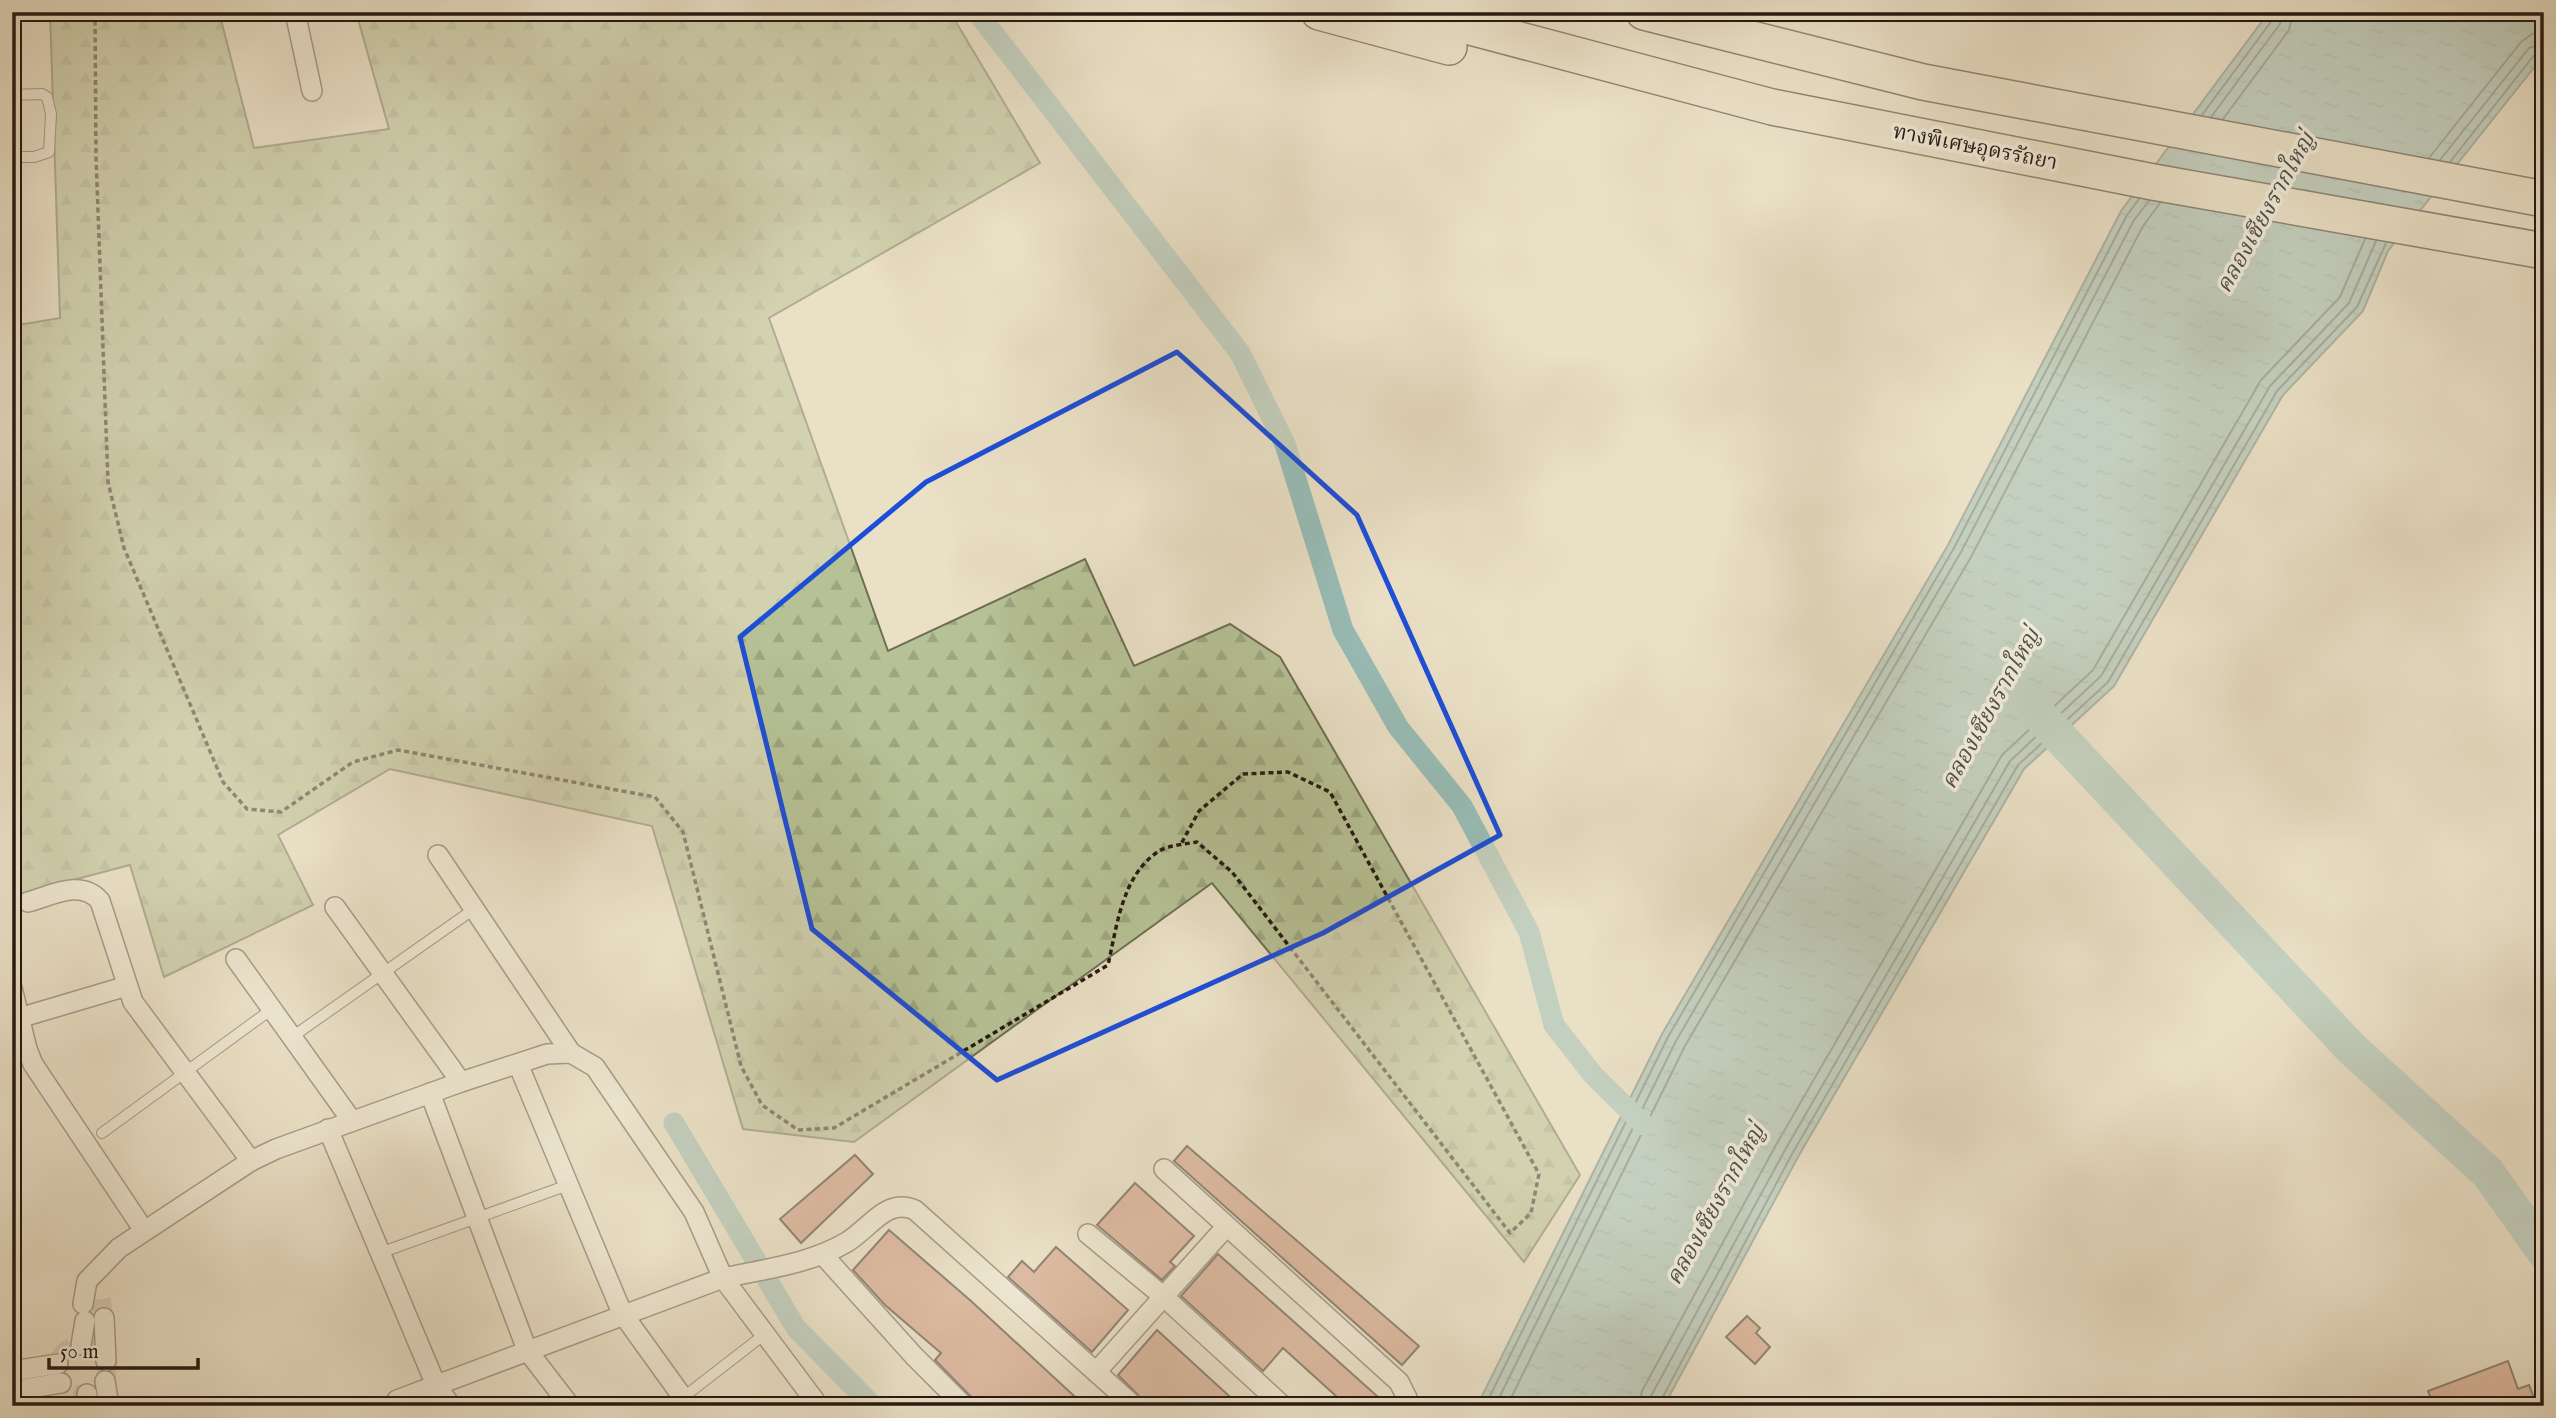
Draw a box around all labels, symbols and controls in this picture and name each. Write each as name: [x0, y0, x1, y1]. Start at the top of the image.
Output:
street label: ทางพิเศษอุดรรัถยา: [1890, 119, 2060, 177]
water label: คลองเชียงรากใหญ่: [2207, 124, 2324, 298]
water label: คลองเชียงรากใหญ่: [1932, 620, 2049, 794]
water label: คลองเชียงรากใหญ่: [1657, 1116, 1774, 1290]
scale bar: [49, 1327, 198, 1371]
text: 50 m: [60, 1339, 99, 1366]

